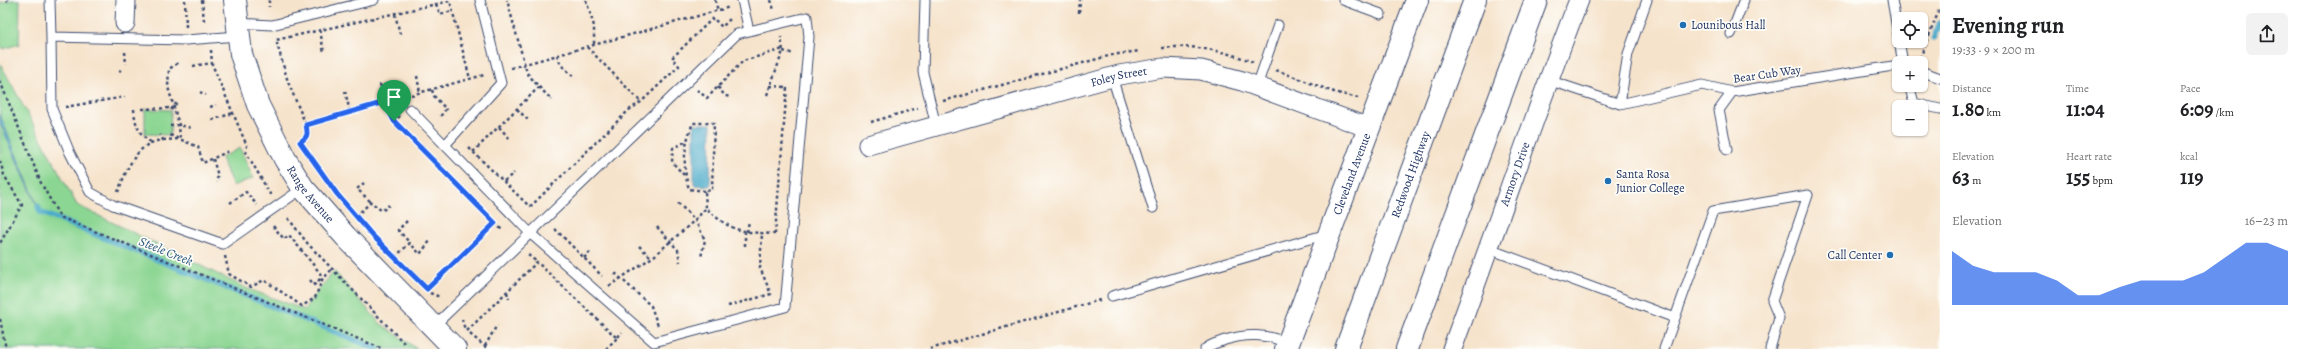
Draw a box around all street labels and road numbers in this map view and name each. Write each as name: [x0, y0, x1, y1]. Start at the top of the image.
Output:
street label: Bear Cub Way: [1732, 61, 1803, 87]
street label: Foley Street: [1089, 63, 1148, 91]
street label: Redwood Highway: [1387, 128, 1434, 220]
street label: Cleveland Avenue: [1329, 131, 1374, 217]
street label: Armory Drive: [1496, 140, 1534, 209]
street label: Range Avenue: [283, 163, 338, 226]

